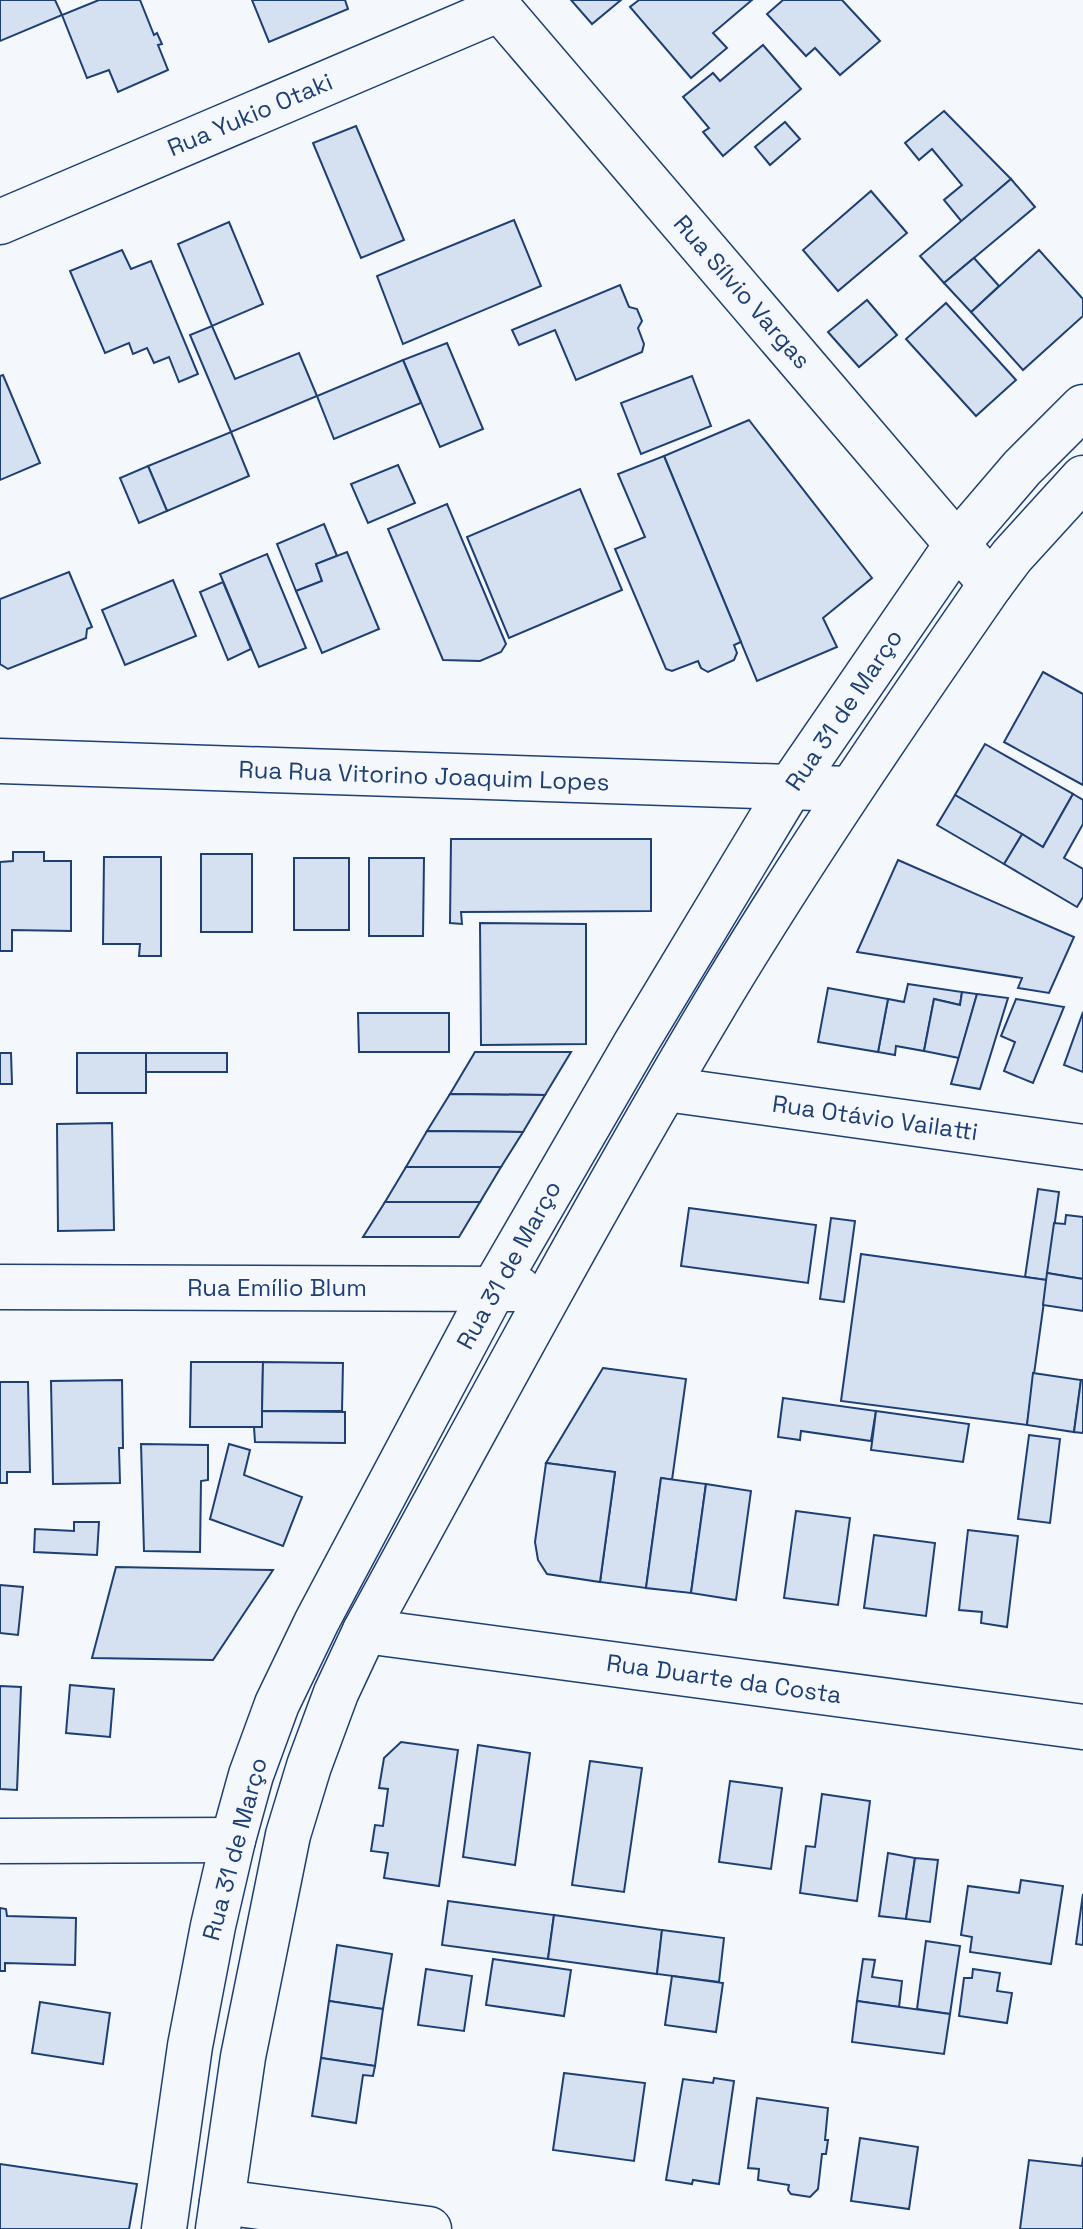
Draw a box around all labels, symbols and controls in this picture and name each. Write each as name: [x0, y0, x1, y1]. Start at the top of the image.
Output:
street label: Rua Yukio Otaki: [163, 66, 337, 163]
street label: Rua Sílvio Vargas: [667, 208, 818, 375]
street label: Rua 31 de Março: [778, 623, 909, 796]
street label: Rua Rua Vitorino Joaquim Lopes: [238, 754, 610, 797]
street label: Rua Otávio Vailatti: [770, 1088, 980, 1147]
street label: Rua 31 de Março: [449, 1175, 568, 1355]
street label: Rua Emílio Blum: [187, 1272, 367, 1303]
street label: Rua Duarte da Costa: [605, 1647, 844, 1710]
street label: Rua 31 de Março: [195, 1754, 274, 1944]

